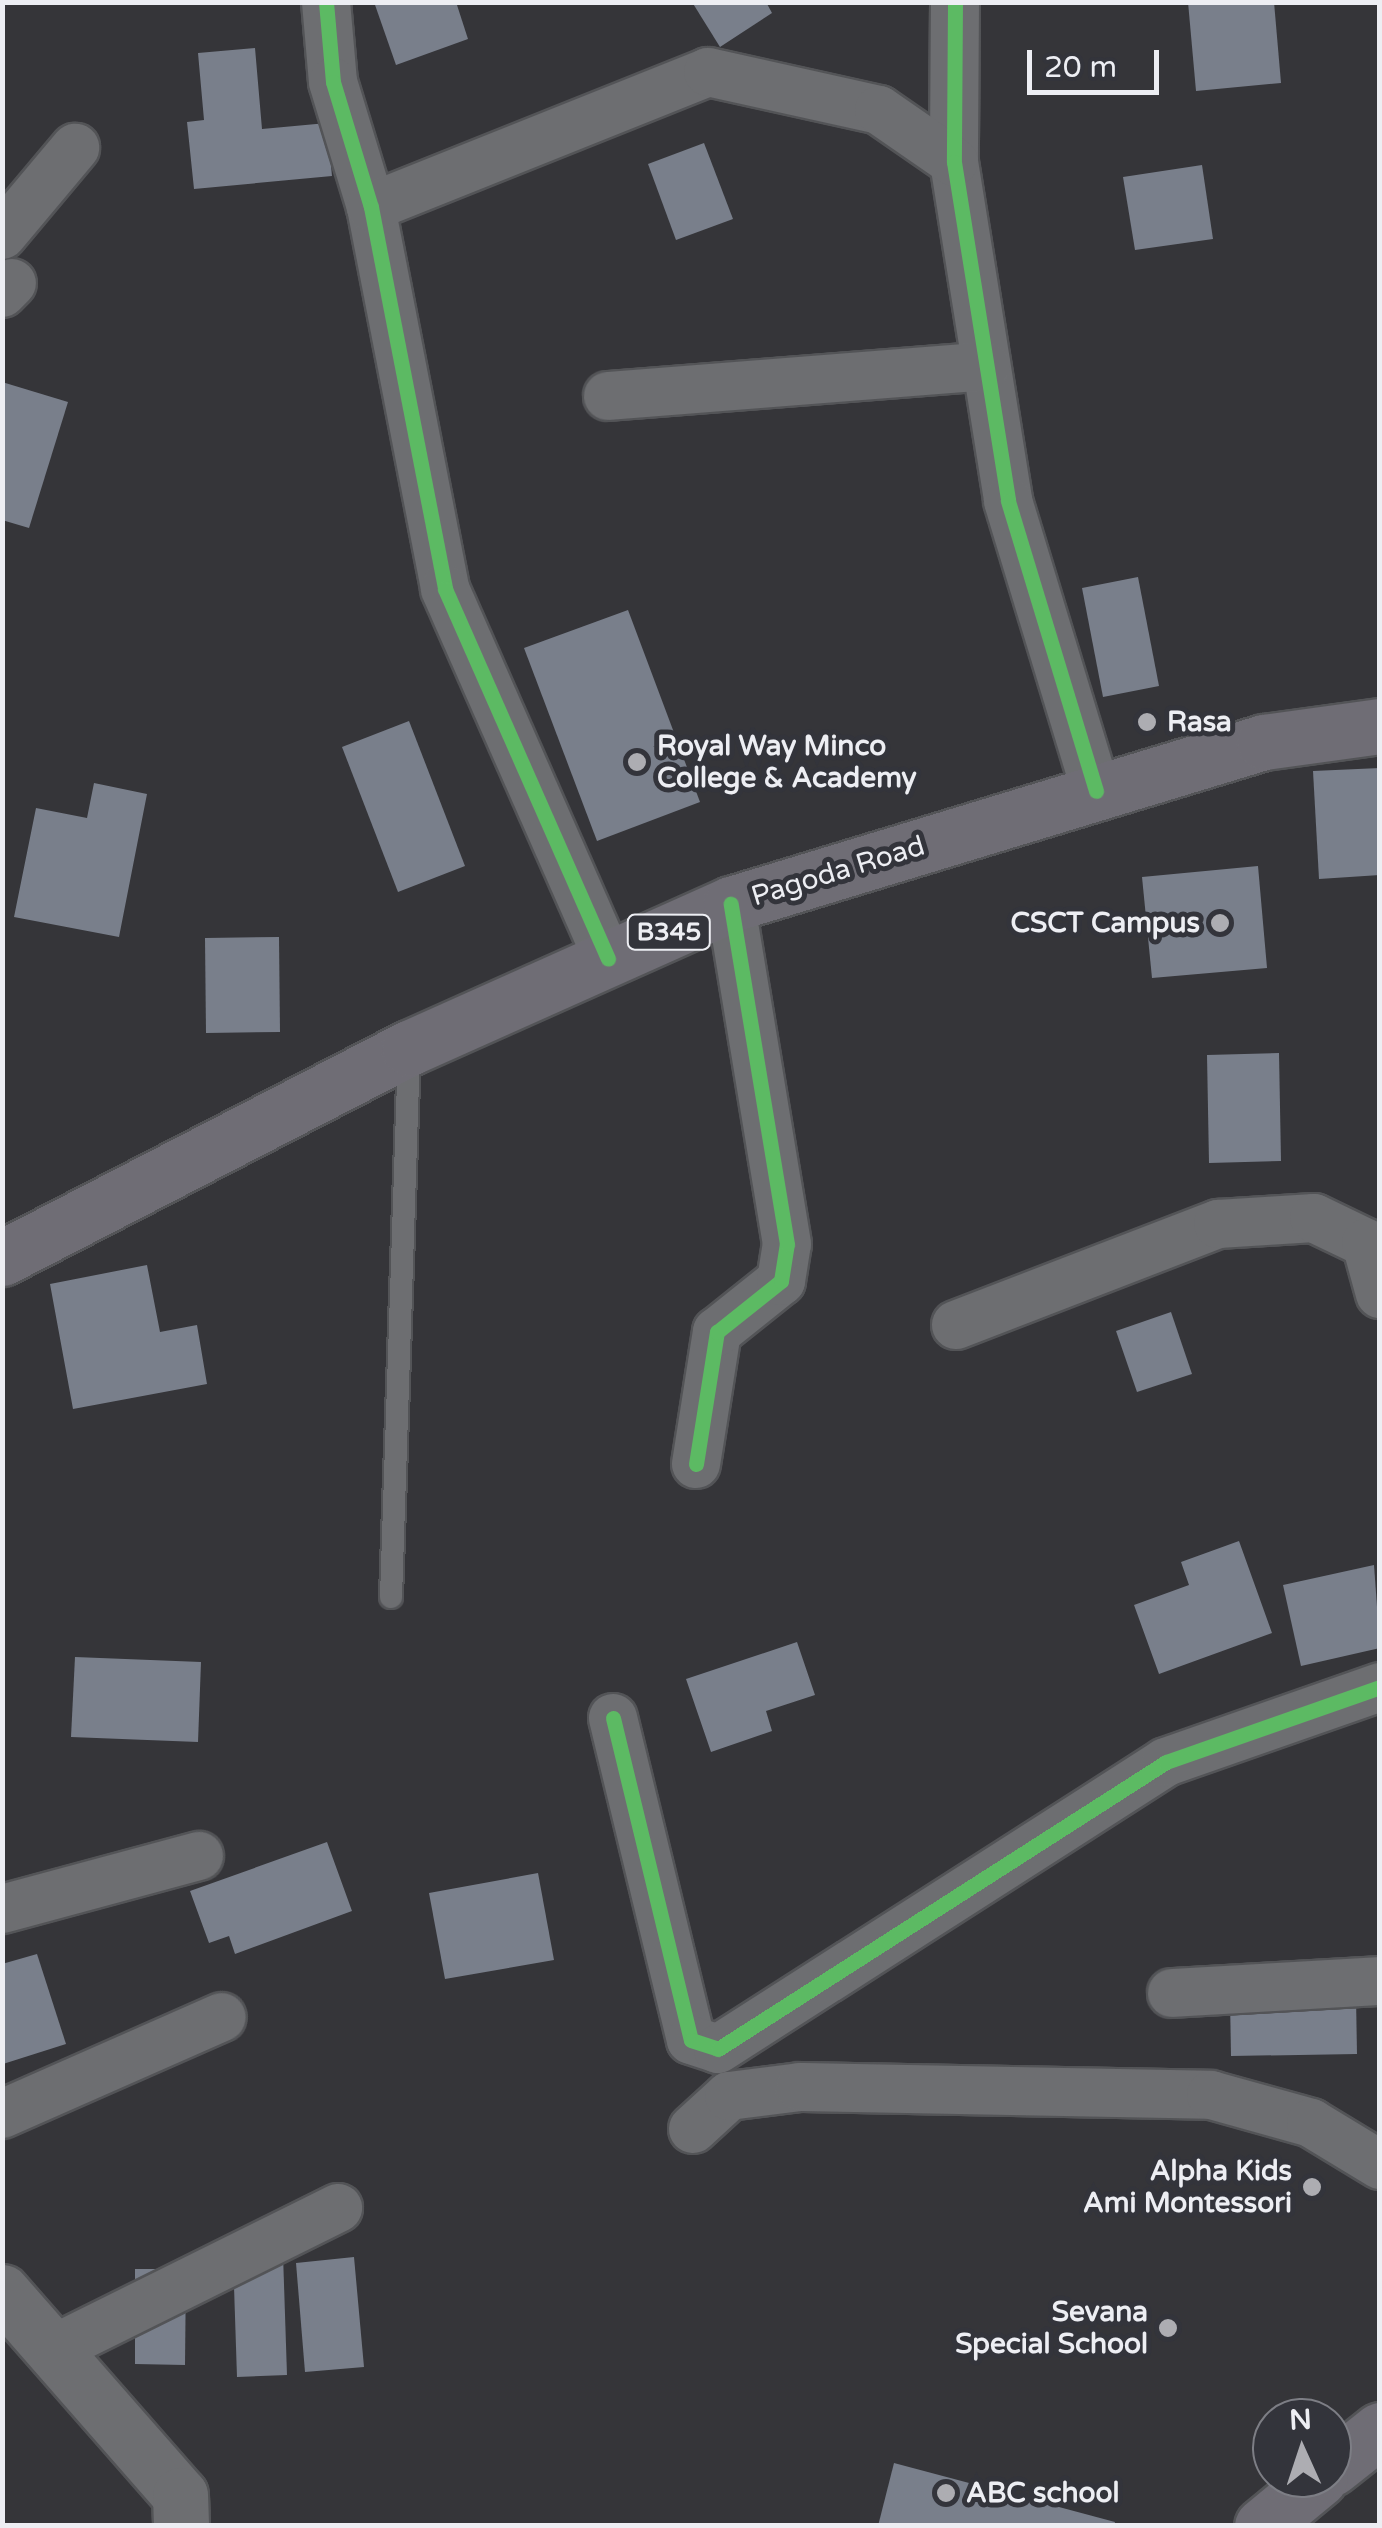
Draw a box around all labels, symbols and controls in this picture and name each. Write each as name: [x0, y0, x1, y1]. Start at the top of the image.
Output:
scale bar: [1032, 30, 1164, 92]
text: 20 m: [1044, 49, 1117, 86]
place label: Rasa: [1167, 705, 1232, 739]
marker: Rasa: [1136, 711, 1158, 733]
place label: Royal Way Minco College & Academy: [657, 729, 917, 795]
marker: Royal Way Minco College & Academy: [626, 751, 648, 773]
street label: Pagoda Road: [747, 829, 929, 913]
place label: CSCT Campus: [1010, 906, 1200, 940]
road number: B345: [626, 912, 712, 952]
marker: CSCT Campus: [1209, 912, 1231, 934]
place label: Alpha Kids Ami Montessori: [1083, 2154, 1292, 2220]
marker: Alpha Kids Ami Montessori: [1301, 2176, 1323, 2198]
place label: Sevana Special School: [955, 2295, 1148, 2361]
marker: Sevana Special School: [1157, 2317, 1179, 2339]
north arrow: [1252, 2398, 1352, 2498]
text: N: [1288, 2402, 1313, 2438]
place label: ABC school: [966, 2476, 1119, 2510]
marker: ABC school: [935, 2482, 957, 2504]

